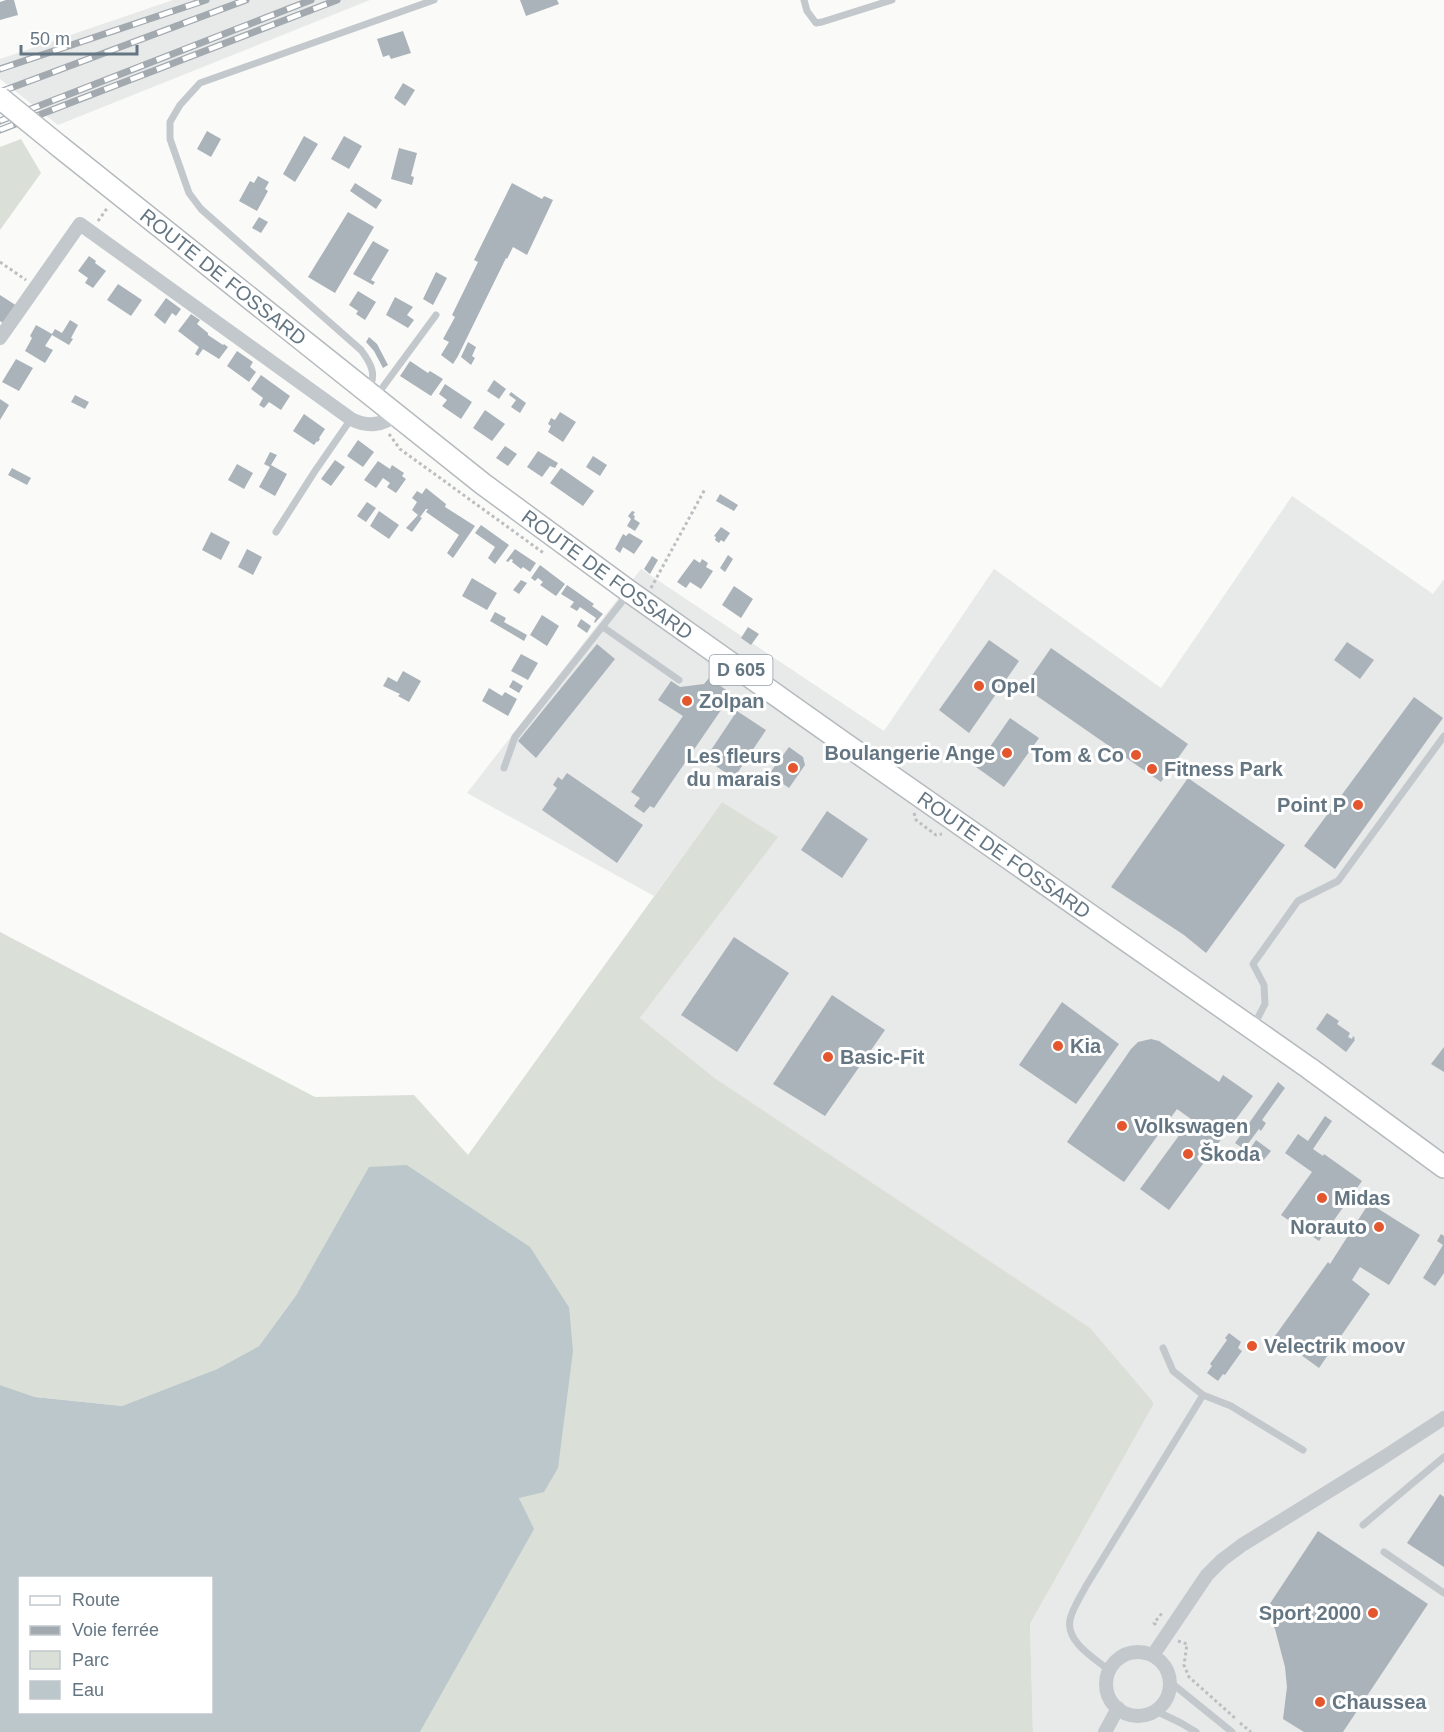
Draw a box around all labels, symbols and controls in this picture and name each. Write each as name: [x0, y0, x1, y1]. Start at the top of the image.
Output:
scale bar: [21, 18, 136, 56]
text: 50 m: [30, 29, 70, 49]
street label: ROUTE DE FOSSARD: [136, 204, 310, 350]
street label: ROUTE DE FOSSARD: [518, 505, 697, 644]
road number: D 605: [710, 655, 772, 685]
place label: Opel: [991, 675, 1035, 697]
marker: Opel: [972, 679, 986, 693]
place label: Zolpan: [699, 690, 765, 712]
marker: Zolpan: [680, 694, 694, 708]
place label: Boulangerie Ange: [825, 742, 995, 764]
place label: Tom & Co: [1031, 744, 1124, 766]
place label: Les fleurs du marais: [687, 745, 781, 790]
marker: Boulangerie Ange: [1000, 746, 1014, 760]
marker: Tom & Co: [1129, 748, 1143, 762]
place label: Fitness Park: [1164, 758, 1284, 780]
marker: Les fleurs du marais: [786, 761, 800, 775]
marker: Fitness Park: [1145, 762, 1159, 776]
street label: ROUTE DE FOSSARD: [914, 787, 1095, 923]
place label: Point P: [1277, 794, 1346, 816]
marker: Point P: [1351, 798, 1365, 812]
place label: Kia: [1070, 1035, 1102, 1057]
marker: Kia: [1051, 1039, 1065, 1053]
place label: Basic-Fit: [840, 1046, 925, 1068]
marker: Basic-Fit: [821, 1050, 835, 1064]
place label: Volkswagen: [1134, 1115, 1248, 1137]
marker: Volkswagen: [1115, 1119, 1129, 1133]
place label: Škoda: [1200, 1142, 1261, 1165]
marker: Škoda: [1181, 1147, 1195, 1161]
place label: Midas: [1334, 1187, 1391, 1209]
marker: Midas: [1315, 1191, 1329, 1205]
place label: Norauto: [1290, 1216, 1367, 1238]
marker: Norauto: [1372, 1220, 1386, 1234]
place label: Velectrik moov: [1264, 1335, 1406, 1357]
marker: Velectrik moov: [1245, 1339, 1259, 1353]
legend: [18, 1576, 213, 1714]
text: Route: [72, 1590, 120, 1610]
place label: Sport 2000: [1259, 1602, 1361, 1624]
marker: Sport 2000: [1366, 1606, 1380, 1620]
text: Voie ferrée: [72, 1620, 159, 1640]
text: Parc: [72, 1650, 109, 1670]
text: Eau: [72, 1680, 104, 1700]
place label: Chaussea: [1332, 1691, 1427, 1713]
marker: Chaussea: [1313, 1695, 1327, 1709]

